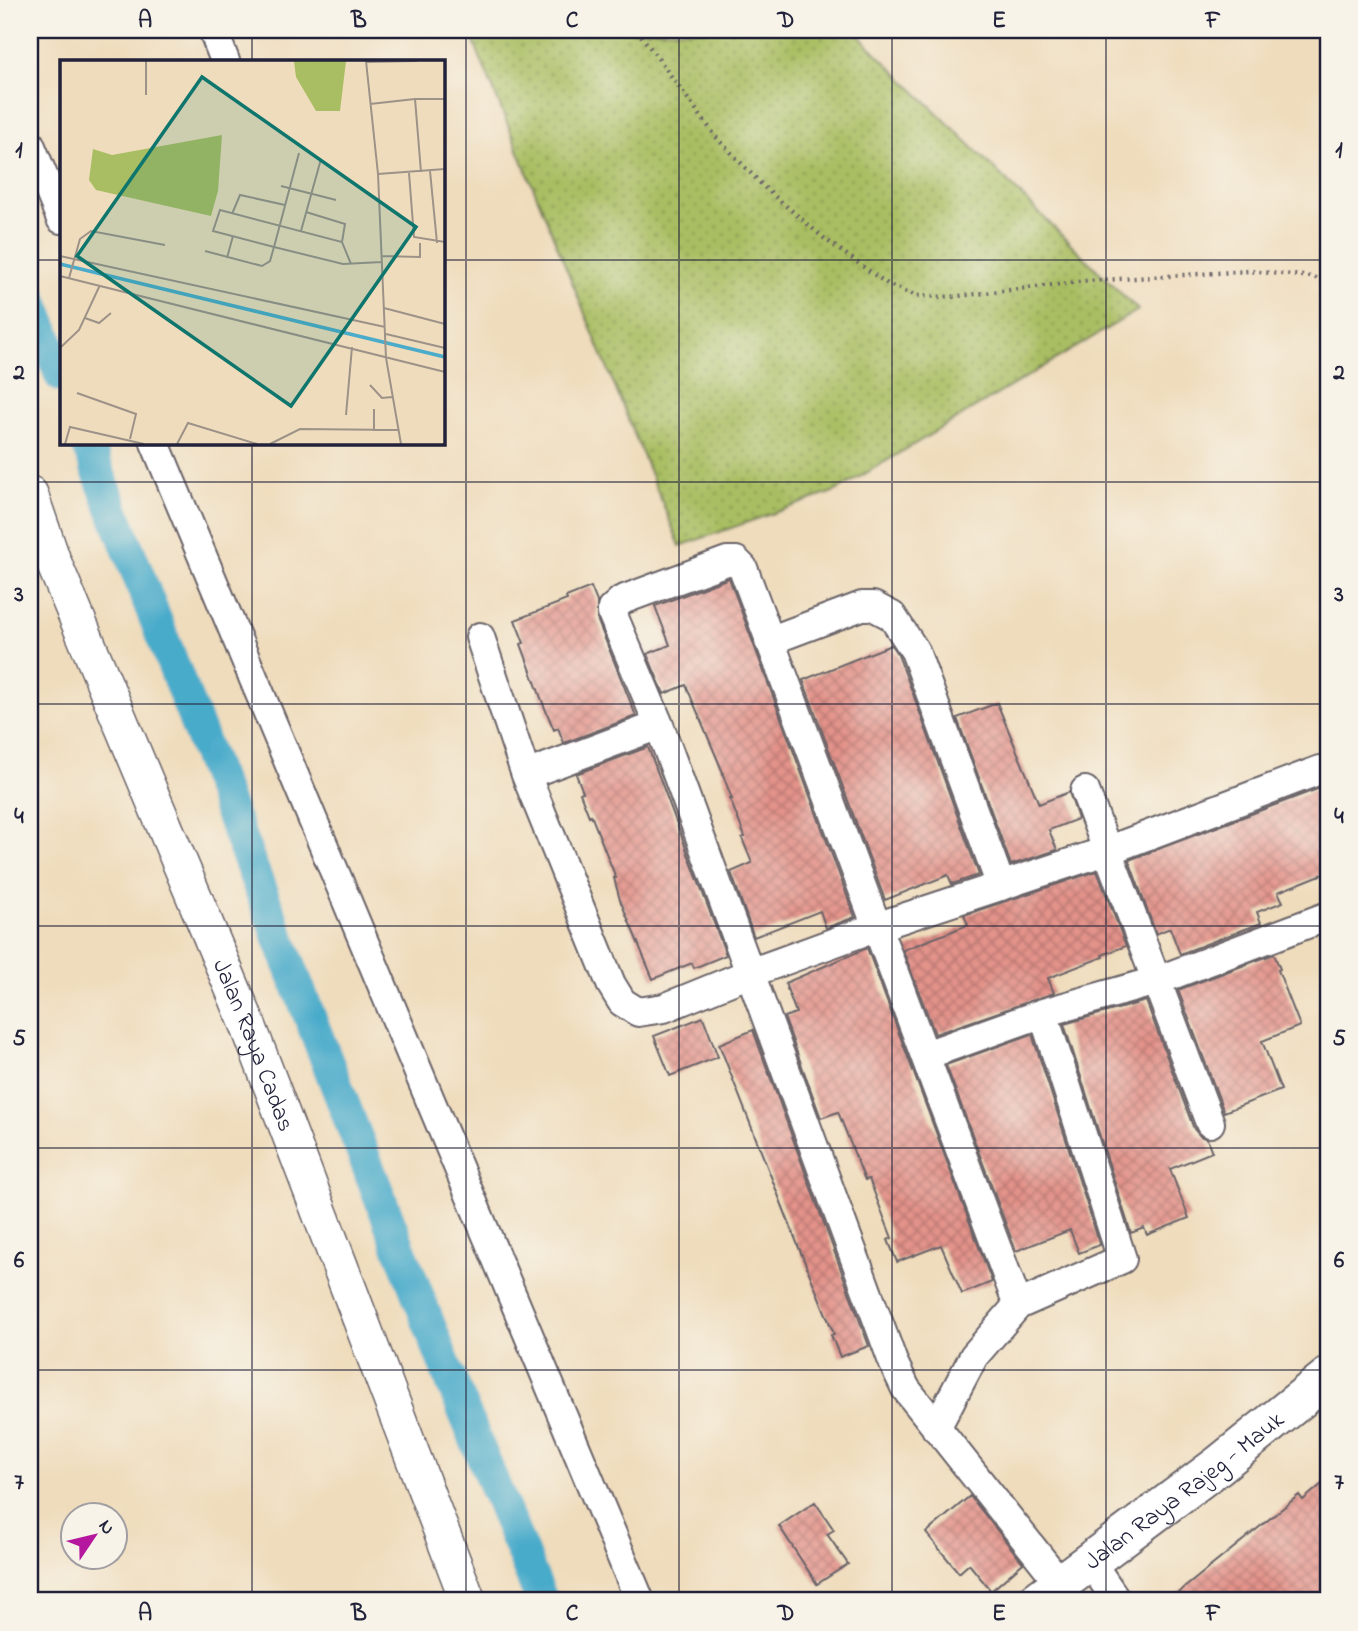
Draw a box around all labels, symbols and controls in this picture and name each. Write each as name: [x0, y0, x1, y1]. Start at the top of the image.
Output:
text: A: [138, 5, 152, 38]
text: B: [350, 5, 367, 38]
text: C: [566, 5, 579, 38]
text: D: [777, 5, 794, 38]
text: E: [992, 5, 1006, 38]
text: F: [1205, 5, 1221, 38]
inset map: [60, 60, 444, 444]
text: 1: [15, 135, 23, 168]
text: 1: [1335, 135, 1343, 168]
text: 2: [12, 357, 25, 390]
text: 2: [1332, 357, 1345, 390]
text: 3: [13, 579, 24, 612]
text: 3: [1333, 579, 1344, 612]
text: 4: [14, 801, 24, 834]
text: 4: [1334, 801, 1344, 834]
street label: Jalan Raya Cadas: [202, 954, 302, 1137]
text: 5: [12, 1023, 26, 1056]
text: 5: [1332, 1023, 1346, 1056]
text: 6: [14, 1245, 25, 1278]
text: 6: [1334, 1245, 1345, 1278]
street label: Jalan Raya Rajeg - Mauk: [1078, 1404, 1293, 1580]
text: 7: [14, 1467, 24, 1500]
text: 7: [1334, 1467, 1344, 1500]
north arrow: [60, 1502, 130, 1572]
text: N: [91, 1515, 121, 1541]
text: A: [138, 1598, 152, 1631]
text: B: [350, 1598, 367, 1631]
text: C: [566, 1598, 579, 1631]
text: D: [777, 1598, 794, 1631]
text: E: [992, 1598, 1006, 1631]
text: F: [1205, 1598, 1221, 1631]

